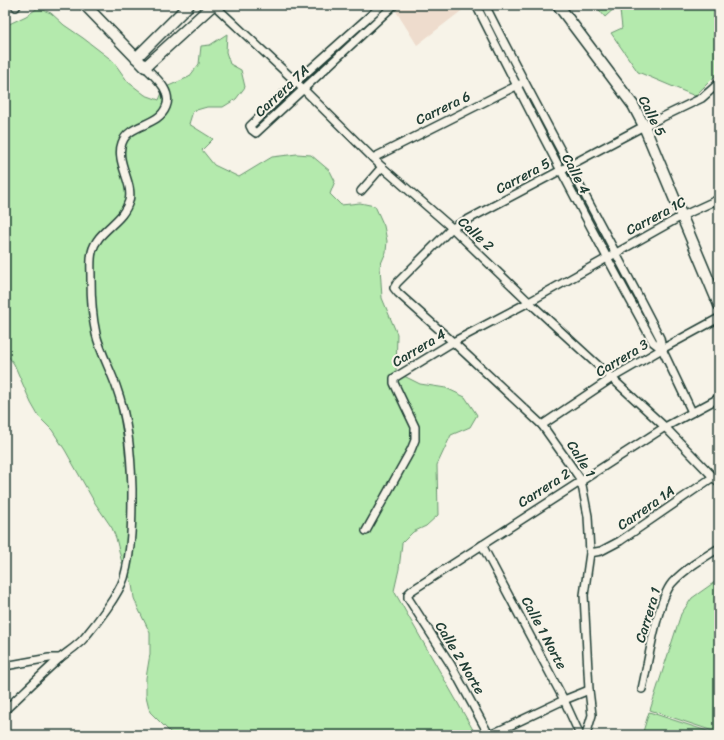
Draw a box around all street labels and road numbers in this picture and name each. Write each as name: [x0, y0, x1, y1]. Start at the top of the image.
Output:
street label: Carrera 7A: [249, 59, 315, 123]
street label: Carrera 6: [411, 84, 475, 132]
street label: Calle 5: [631, 91, 673, 141]
street label: Calle 4: [555, 149, 597, 199]
street label: Carrera 5: [491, 151, 555, 201]
street label: Carrera 1C: [621, 189, 691, 242]
street label: Calle 2: [452, 210, 500, 258]
street label: Carrera 4: [387, 322, 451, 374]
street label: Carrera 3: [590, 332, 654, 384]
street label: Calle 1: [560, 435, 602, 483]
street label: Carrera 2: [512, 461, 576, 515]
street label: Carrera 1A: [612, 479, 680, 537]
street label: Carrera 1: [628, 584, 668, 646]
street label: Calle 1 Norte: [514, 592, 574, 674]
street label: Calle 2 Norte: [428, 616, 492, 700]

